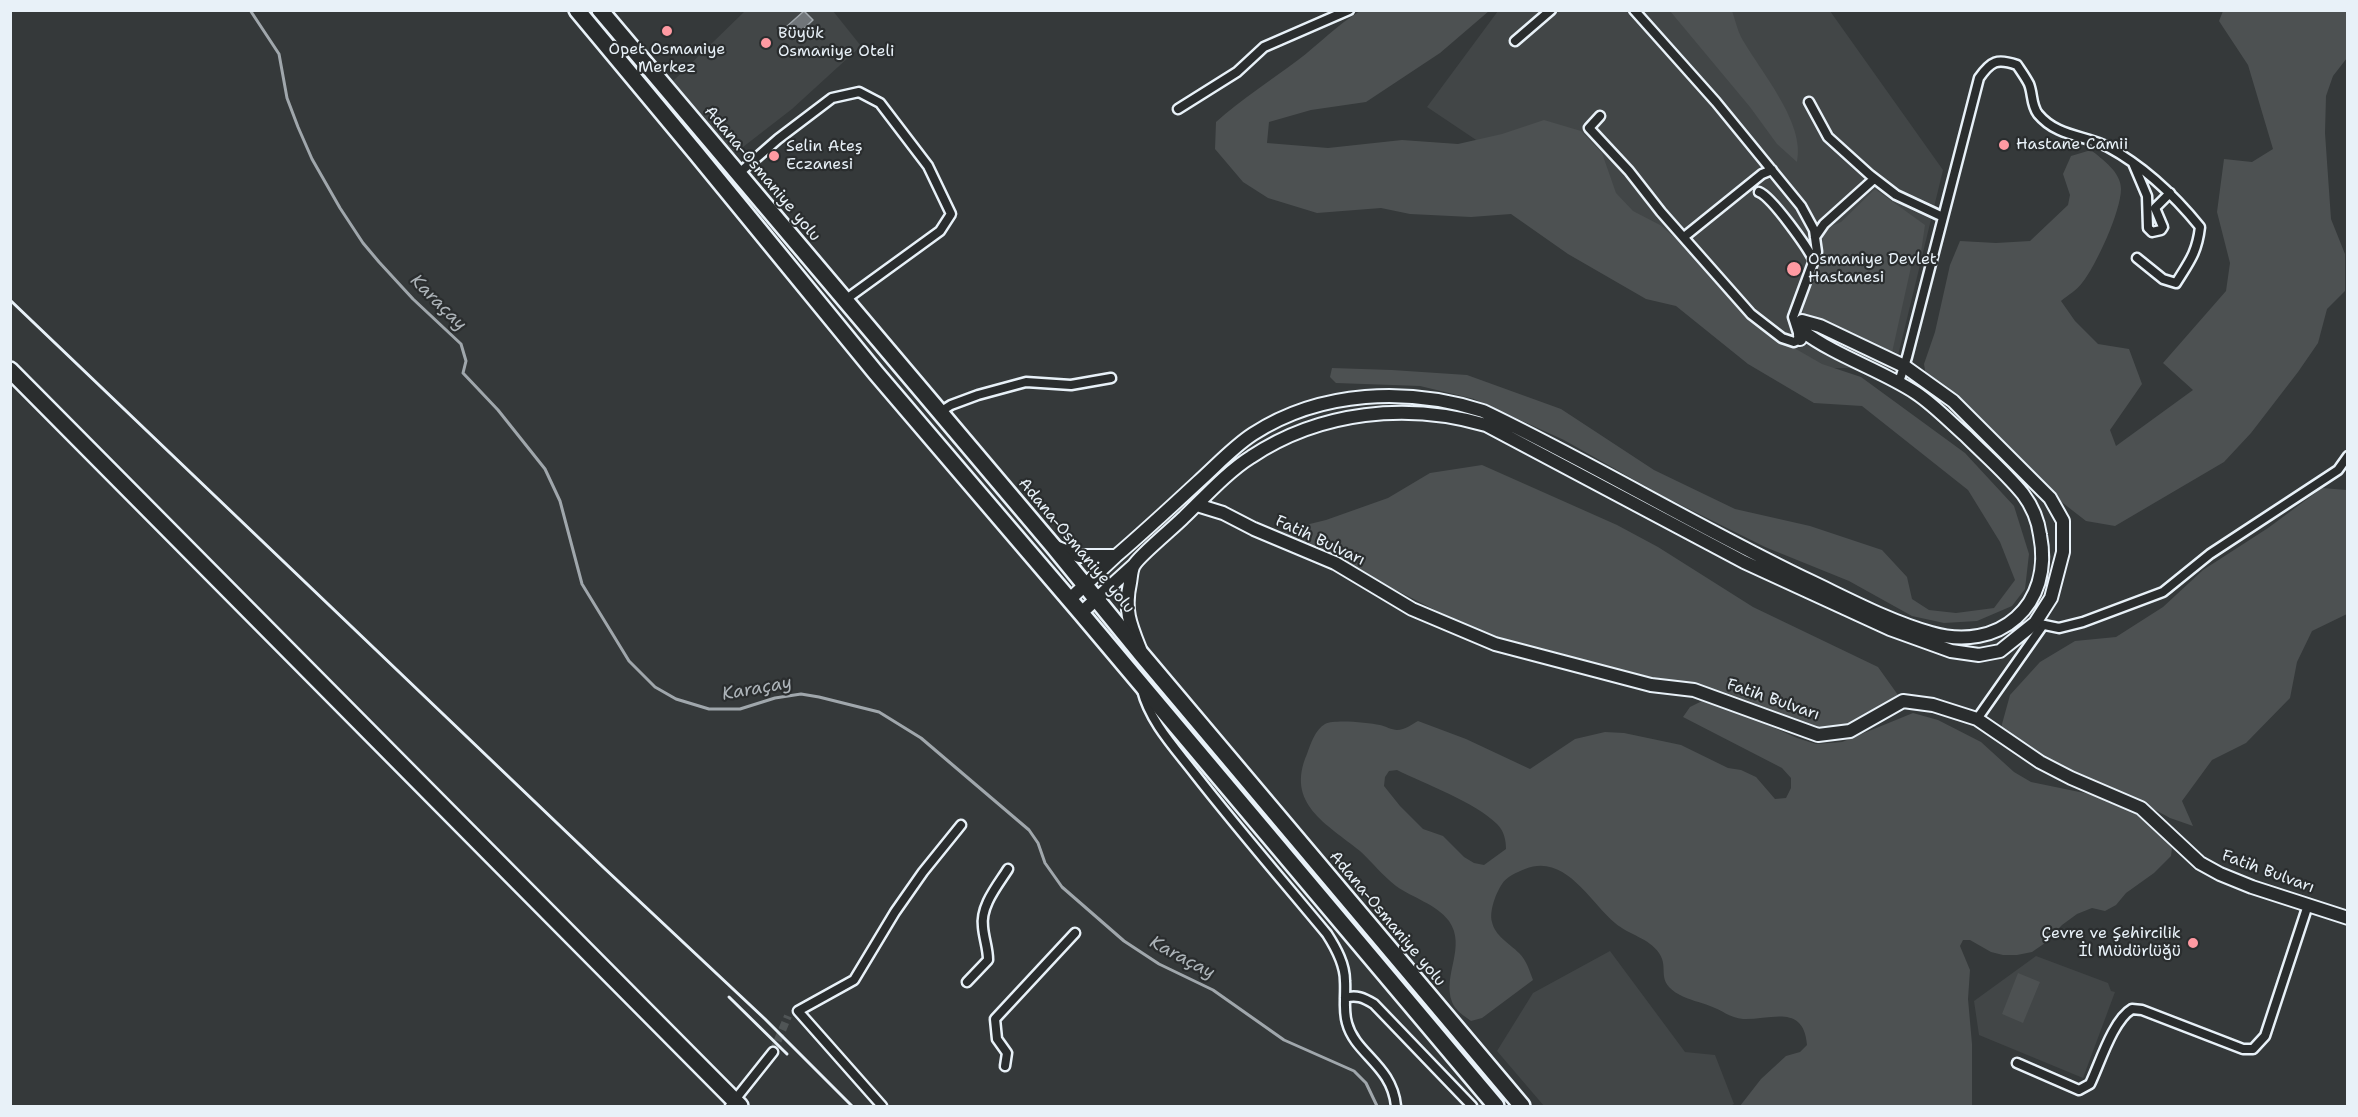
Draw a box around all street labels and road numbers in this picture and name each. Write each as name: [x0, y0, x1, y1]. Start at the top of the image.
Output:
street label: Adana-Osmaniye yolu: [700, 102, 824, 246]
street label: Adana-Osmaniye yolu: [1014, 474, 1138, 618]
street label: Fatih Bulvarı: [1272, 512, 1368, 570]
street label: Fatih Bulvarı: [1724, 675, 1822, 725]
street label: Fatih Bulvarı: [2219, 846, 2317, 898]
street label: Adana-Osmaniye yolu: [1325, 847, 1449, 991]

